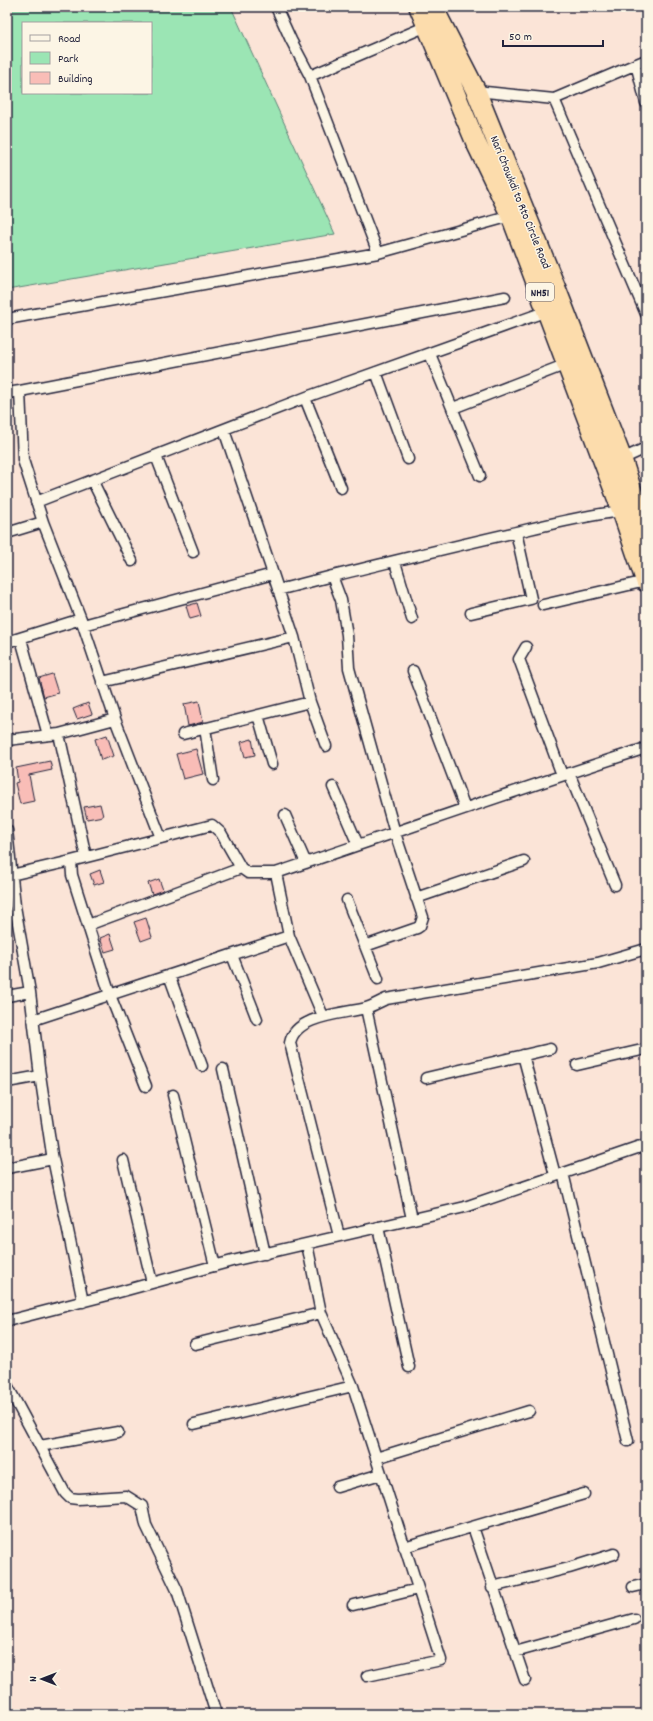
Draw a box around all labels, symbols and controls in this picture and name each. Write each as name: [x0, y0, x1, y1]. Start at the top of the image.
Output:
legend: [22, 22, 152, 94]
scale bar: [503, 22, 603, 48]
text: 50 m: [509, 29, 532, 46]
text: Road: [58, 31, 80, 48]
text: Park: [58, 51, 79, 68]
text: Building: [58, 71, 93, 88]
street label: Nari Chowkdi to Rto Circle Road: [485, 133, 554, 272]
road number: NH51: [526, 283, 554, 301]
north arrow: [22, 1659, 62, 1699]
text: N: [26, 1676, 42, 1682]

